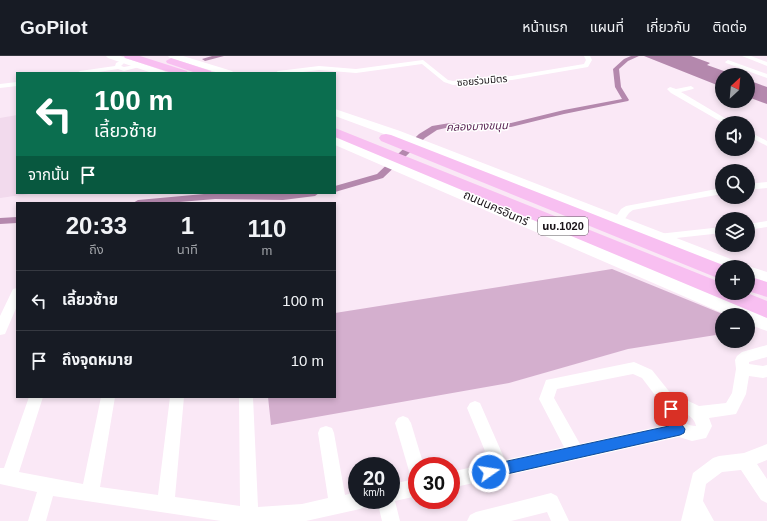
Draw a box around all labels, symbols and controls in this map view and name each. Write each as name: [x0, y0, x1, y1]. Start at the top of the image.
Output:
text: GoPilot: [20, 17, 88, 38]
text: หน้าแรก: [522, 19, 568, 35]
text: แผนที่: [590, 19, 624, 35]
text: เกี่ยวกับ: [646, 19, 691, 35]
text: ติดต่อ: [713, 19, 747, 35]
north arrow: [715, 68, 755, 108]
map controls: [715, 68, 755, 348]
street label: ซอยร่วมมิตร: [456, 72, 508, 88]
text: 100 m: [94, 85, 173, 116]
icon: left: [28, 88, 80, 140]
button: sound: [715, 116, 755, 156]
water label: คลองบางขนุน: [446, 119, 509, 134]
text: เลี้ยวซ้าย: [94, 121, 157, 141]
icon: arrive: [77, 164, 99, 186]
button: search: [715, 164, 755, 204]
text: จากนั้น: [28, 166, 69, 183]
street label: ถนนนครอินทร์: [461, 187, 531, 229]
text: 20:33: [66, 212, 127, 239]
text: 1: [181, 212, 194, 239]
button: layers: [715, 212, 755, 252]
text: 110: [248, 215, 286, 242]
road number: นบ.1020: [538, 217, 588, 235]
text: ถึง: [89, 242, 104, 257]
text: นาที: [177, 242, 198, 257]
text: m: [262, 243, 272, 258]
button: +: [715, 260, 755, 300]
icon: left: [28, 290, 50, 312]
text: เลี้ยวซ้าย: [62, 291, 118, 308]
text: 100 m: [282, 292, 324, 309]
button: −: [715, 308, 755, 348]
icon: arrive: [28, 350, 50, 372]
text: ถึงจุดหมาย: [62, 351, 133, 368]
text: 10 m: [291, 352, 324, 369]
pin: [654, 392, 688, 426]
icon: arrive: [660, 398, 682, 420]
position arrow: [468, 451, 510, 493]
speed limit sign: 30: [408, 457, 460, 509]
text: 20: [363, 467, 385, 489]
text: km/h: [363, 487, 385, 498]

